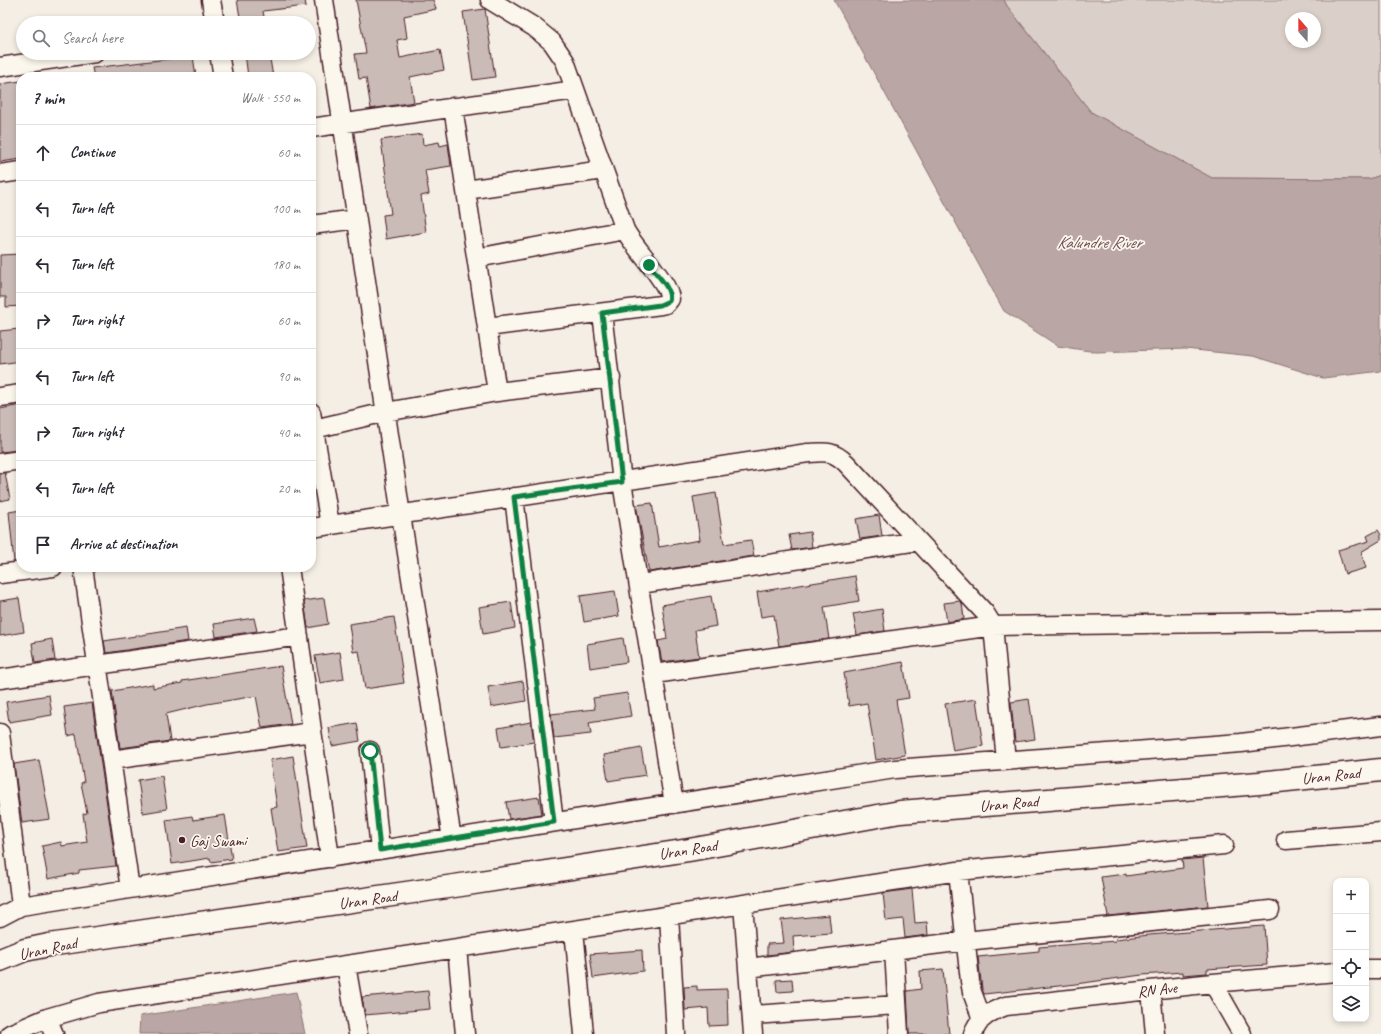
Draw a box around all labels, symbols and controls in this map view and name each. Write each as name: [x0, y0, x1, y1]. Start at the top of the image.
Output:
north arrow: [1285, 12, 1321, 48]
search box: [16, 16, 316, 60]
icon: search: [30, 27, 52, 49]
text: Search here: [62, 29, 123, 48]
text: 7 min: [32, 88, 65, 109]
text: Walk · 550 m: [241, 90, 300, 106]
icon: ahead: [32, 142, 54, 164]
text: Continue: [70, 143, 115, 162]
text: 60 m: [278, 145, 300, 161]
icon: left: [32, 198, 54, 220]
text: Turn left: [70, 199, 113, 218]
text: 100 m: [272, 201, 300, 217]
water label: Kalundre River: [1057, 232, 1144, 253]
icon: left: [32, 254, 54, 276]
text: Turn left: [70, 255, 113, 274]
route end: [640, 256, 658, 274]
text: 180 m: [272, 257, 300, 273]
icon: right: [32, 310, 54, 332]
text: Turn right: [70, 311, 123, 330]
text: 60 m: [278, 313, 300, 329]
icon: left: [32, 366, 54, 388]
text: Turn left: [70, 367, 113, 386]
text: 90 m: [278, 369, 300, 385]
icon: right: [32, 422, 54, 444]
text: Turn right: [70, 423, 123, 442]
text: 40 m: [278, 425, 300, 441]
icon: left: [32, 478, 54, 500]
text: Turn left: [70, 479, 113, 498]
text: 20 m: [278, 481, 300, 497]
icon: arrive: [32, 534, 54, 556]
text: Arrive at destination: [70, 535, 177, 554]
route start: [361, 742, 379, 760]
street label: Uran Road: [1301, 763, 1364, 789]
street label: Uran Road: [979, 791, 1042, 817]
place label: Gaj Swami: [190, 831, 248, 851]
marker: Gaj Swami: [177, 835, 187, 845]
street label: Uran Road: [658, 835, 721, 864]
map controls: [1333, 878, 1369, 1022]
button: +: [1333, 878, 1369, 914]
street label: Uran Road: [338, 886, 401, 914]
button: −: [1333, 914, 1369, 950]
street label: Uran Road: [17, 933, 82, 965]
button: locate: [1333, 950, 1369, 986]
street label: RN Ave: [1136, 977, 1180, 1002]
button: layers: [1333, 986, 1369, 1022]

